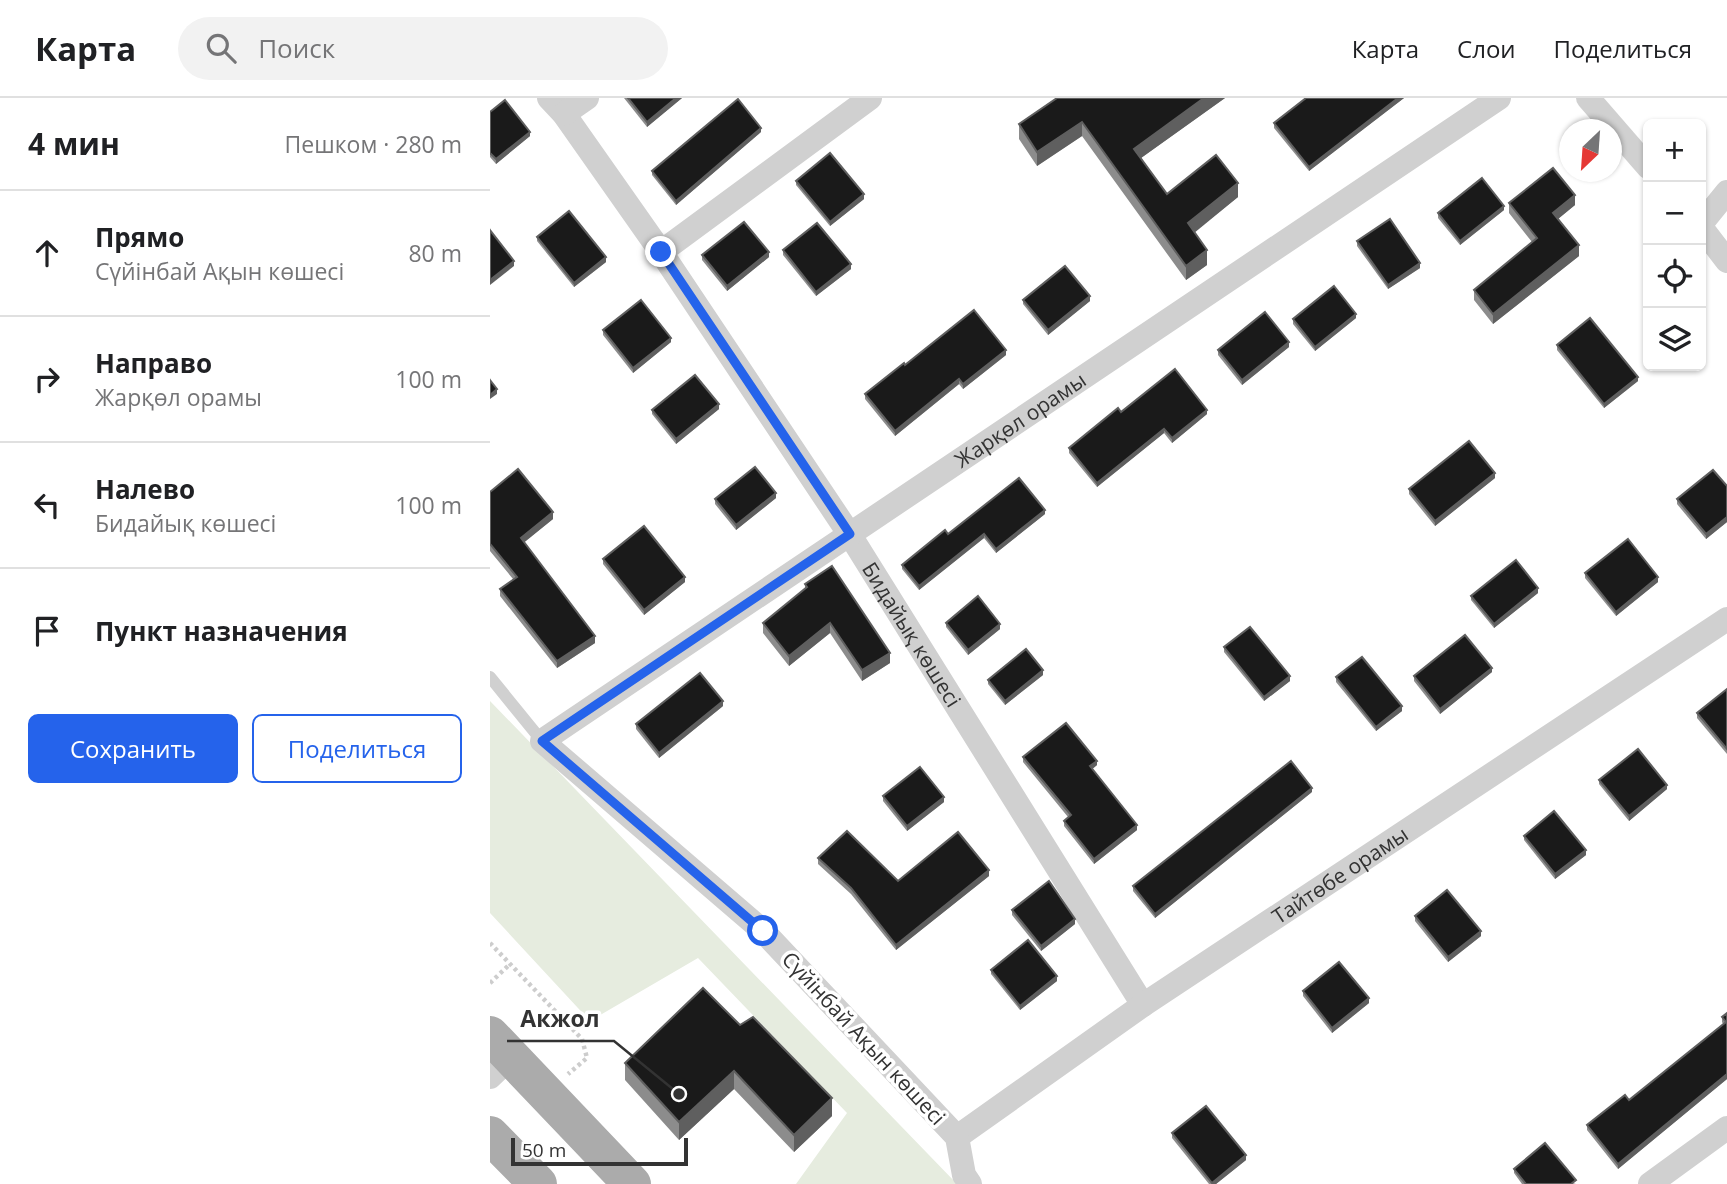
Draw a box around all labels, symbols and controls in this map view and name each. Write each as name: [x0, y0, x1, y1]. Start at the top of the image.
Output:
search box: [178, 17, 668, 80]
text: Карта: [35, 26, 136, 71]
icon: search: [202, 29, 240, 67]
text: Поиск: [258, 30, 335, 66]
text: Карта: [1352, 32, 1419, 65]
text: Слои: [1457, 32, 1516, 65]
text: Поделиться: [1554, 32, 1692, 65]
north arrow: [1559, 119, 1622, 182]
map controls: [1643, 119, 1706, 371]
button: +: [1643, 119, 1706, 182]
text: 4 мин: [28, 123, 120, 164]
text: Пешком · 280 m: [285, 128, 462, 160]
button: −: [1643, 182, 1706, 245]
text: Прямо: [95, 219, 184, 255]
icon: ahead: [28, 234, 66, 272]
route end: [645, 236, 676, 267]
text: 80 m: [408, 237, 462, 269]
button: locate: [1643, 245, 1706, 308]
text: Сүйінбай Ақын көшесі: [95, 255, 344, 287]
button: layers: [1643, 308, 1706, 371]
text: Направо: [95, 345, 212, 381]
icon: right: [28, 360, 66, 398]
text: 100 m: [395, 363, 462, 395]
street label: Жарқөл орамы: [949, 366, 1091, 474]
text: Жарқөл орамы: [95, 381, 262, 413]
text: Налево: [95, 471, 195, 507]
icon: left: [28, 486, 66, 524]
text: 100 m: [395, 489, 462, 521]
text: Бидайық көшесі: [95, 507, 276, 539]
street label: Бидайық көшесі: [856, 557, 968, 712]
icon: arrive: [28, 612, 66, 650]
text: Пункт назначения: [95, 613, 348, 649]
button: Сохранить: [28, 714, 238, 783]
button: Поделиться: [252, 714, 462, 783]
street label: Тайтөбе орамы: [1266, 820, 1413, 930]
route start: [747, 915, 778, 946]
street label: Сүйінбай Ақын көшесі: [776, 945, 952, 1131]
callout: Акжол: [507, 997, 614, 1041]
text: Акжол: [520, 1002, 600, 1034]
scale bar: [511, 1135, 688, 1167]
text: 50 m: [522, 1137, 566, 1163]

